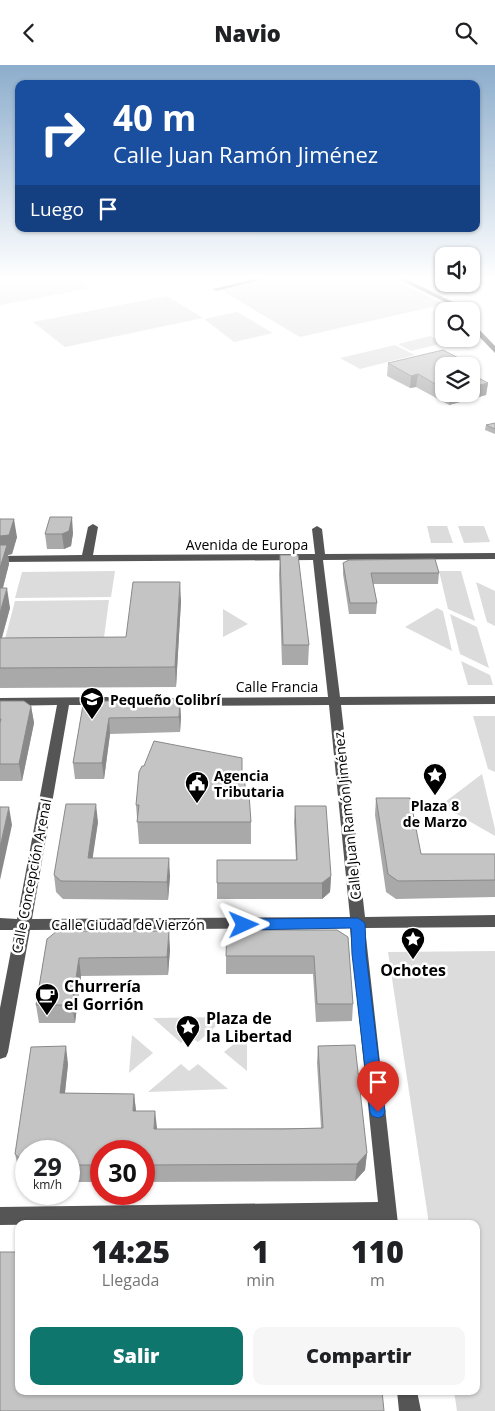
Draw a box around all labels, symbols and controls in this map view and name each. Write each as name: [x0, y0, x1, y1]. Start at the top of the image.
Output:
text: Navio: [214, 18, 281, 48]
icon: back: [15, 19, 43, 47]
icon: search: [452, 19, 480, 47]
text: 40 m: [113, 94, 196, 141]
icon: right: [30, 100, 95, 165]
text: Calle Juan Ramón Jiménez: [113, 139, 378, 169]
icon: arrive: [94, 195, 122, 223]
text: Luego: [30, 196, 84, 222]
map controls: [435, 247, 480, 402]
button: sound: [435, 247, 480, 292]
button: search: [435, 302, 480, 347]
button: layers: [435, 357, 480, 402]
street label: Avenida de Europa: [186, 535, 308, 554]
street label: Calle Francia: [236, 677, 318, 696]
school or university icon: Pequeño Colibrí: [79, 686, 105, 720]
place label: Pequeño Colibrí: [110, 690, 221, 709]
street label: Calle Juan Ramón Jiménez: [329, 731, 365, 901]
place icon: Plaza 8 de Marzo: [422, 762, 448, 796]
place label: Agencia Tributaria: [214, 766, 284, 801]
public building icon: Agencia Tributaria: [184, 770, 210, 804]
place label: Plaza 8 de Marzo: [403, 796, 467, 831]
street label: Calle Concepción Arenal: [7, 797, 55, 955]
position arrow: [217, 898, 269, 950]
street label: Calle Ciudad de Vierzón: [51, 915, 205, 934]
place icon: Ochotes: [400, 926, 426, 960]
place label: Ochotes: [380, 959, 446, 981]
place label: Churrería el Gorrión: [64, 975, 144, 1015]
cafe icon: Churrería el Gorrión: [34, 982, 60, 1016]
place label: Plaza de la Libertad: [206, 1007, 292, 1047]
place icon: Plaza de la Libertad: [175, 1014, 201, 1048]
pin: [357, 1061, 399, 1112]
icon: arrive: [364, 1068, 392, 1096]
speed limit sign: 30: [90, 1140, 155, 1205]
text: 29: [33, 1149, 62, 1183]
text: km/h: [33, 1176, 62, 1193]
text: 14:25: [91, 1231, 170, 1272]
text: 1: [252, 1231, 269, 1272]
text: 110: [351, 1231, 404, 1272]
text: Llegada: [102, 1269, 159, 1291]
text: min: [246, 1269, 275, 1291]
text: m: [370, 1269, 385, 1291]
button: Salir: [30, 1327, 243, 1385]
button: Compartir: [253, 1327, 465, 1385]

